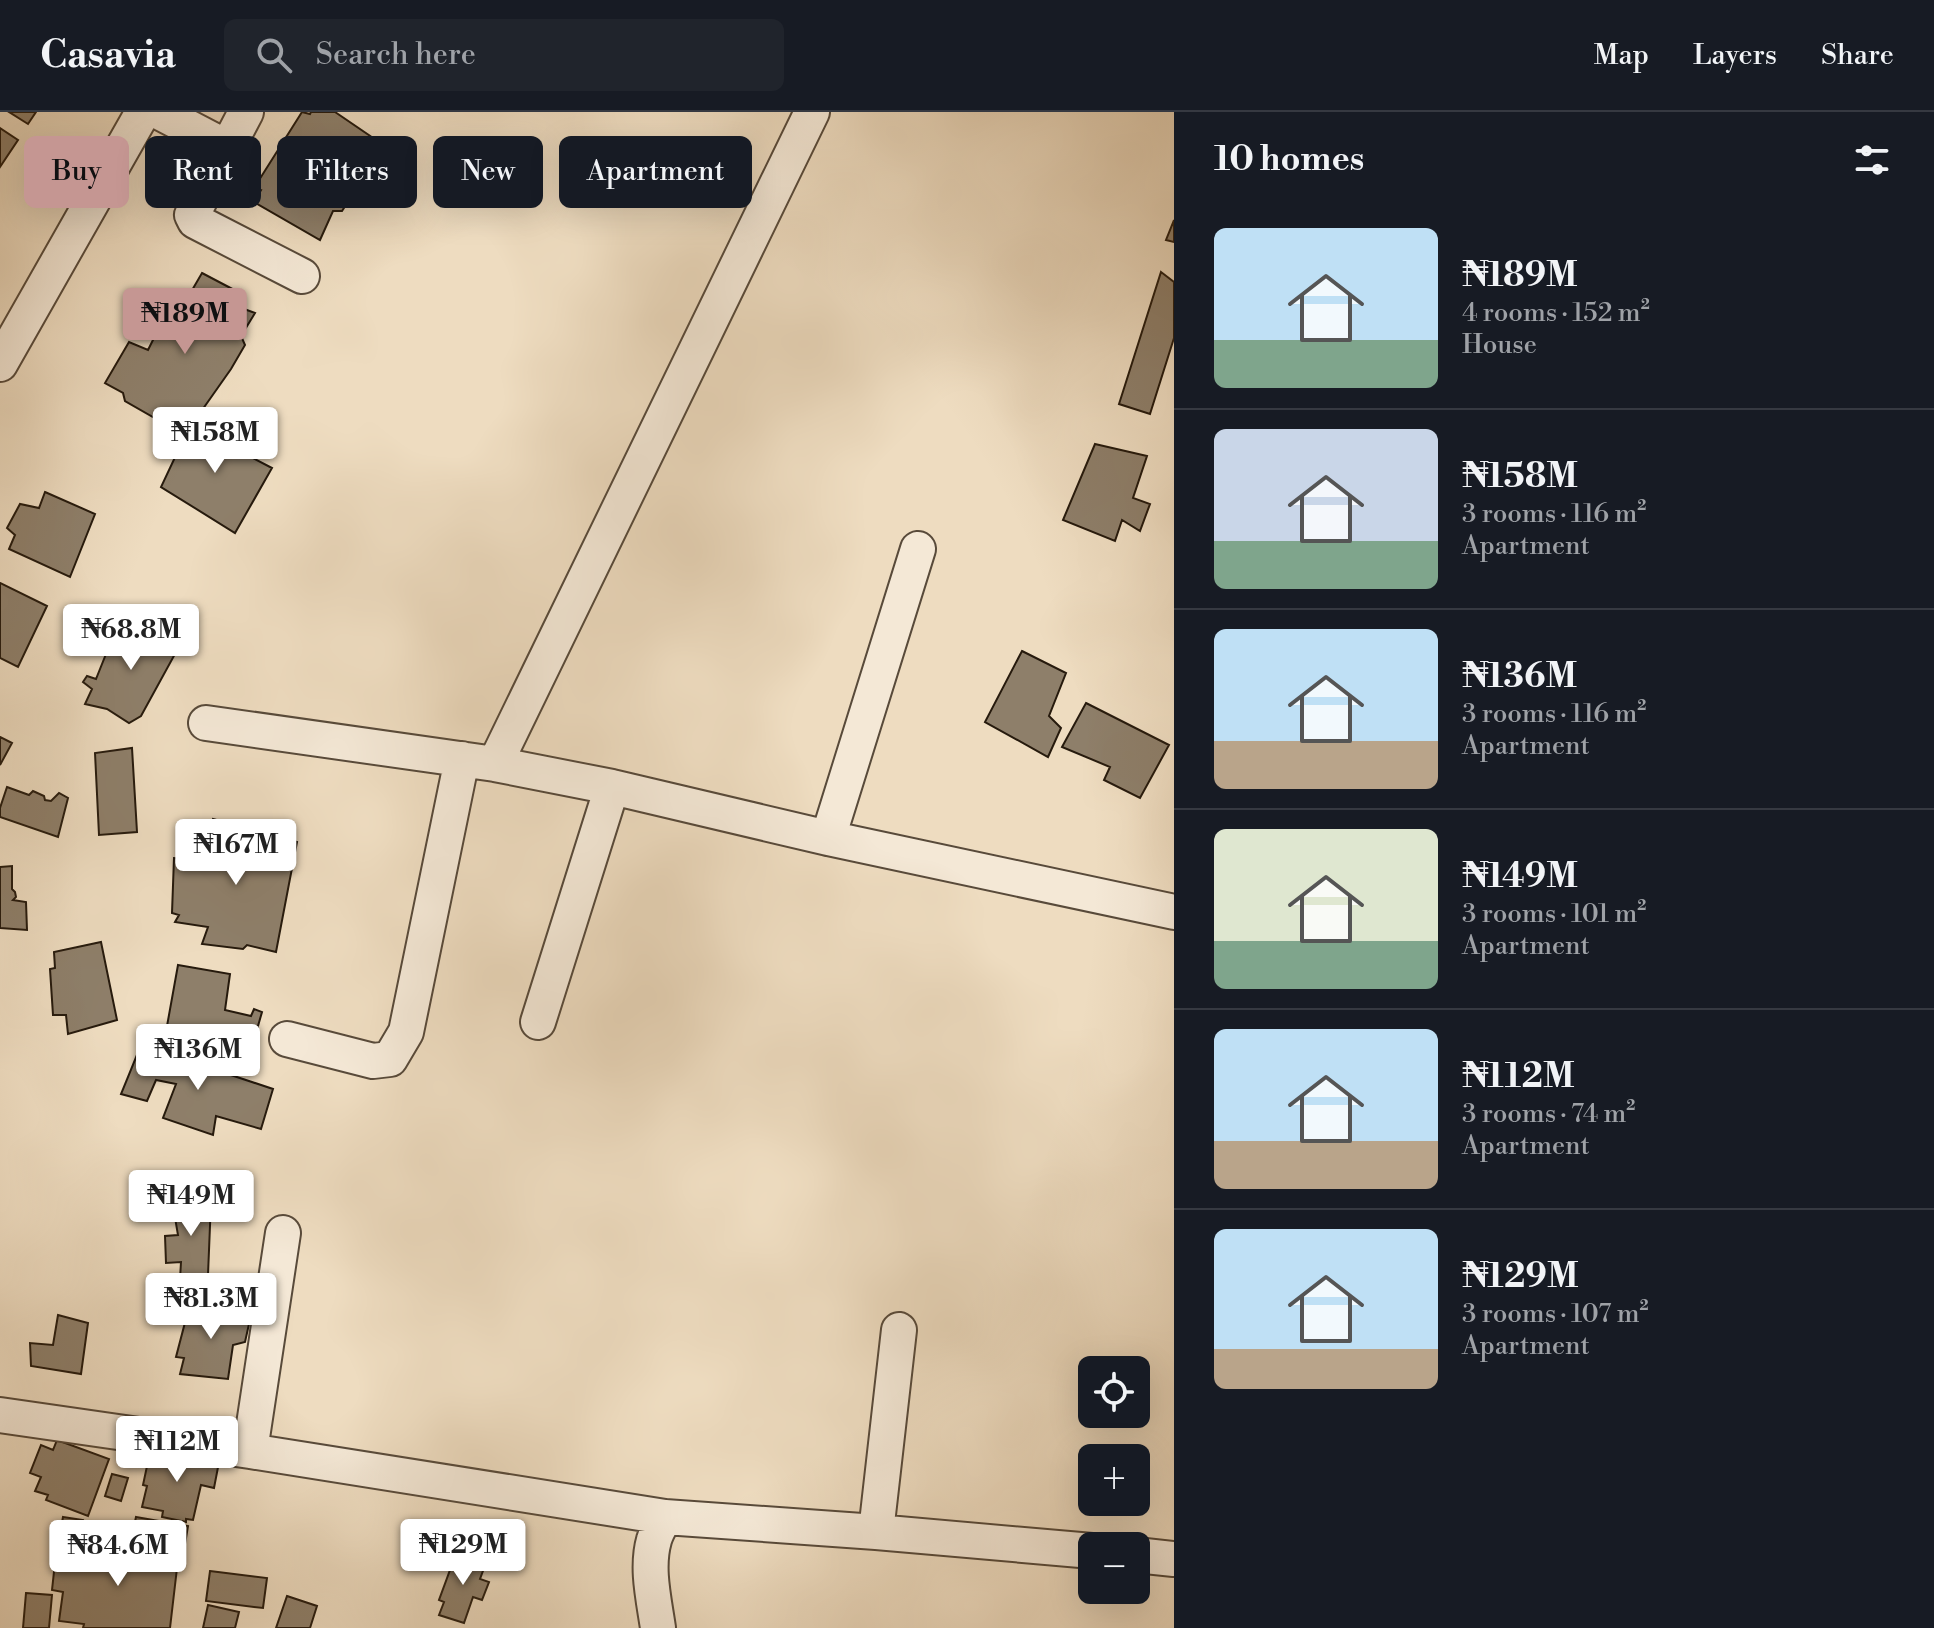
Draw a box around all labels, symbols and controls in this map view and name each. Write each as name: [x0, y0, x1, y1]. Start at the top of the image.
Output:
search box: [224, 19, 784, 91]
text: Casavia: [40, 32, 176, 79]
icon: search: [252, 33, 296, 77]
text: Search here: [316, 36, 476, 74]
text: Map: [1594, 38, 1649, 73]
text: Layers: [1693, 38, 1777, 73]
text: Share: [1821, 38, 1894, 73]
chip: Buy: [24, 136, 129, 208]
chip: Rent: [145, 136, 261, 208]
chip: Filters: [277, 136, 417, 208]
chip: New: [433, 136, 543, 208]
chip: Apartment: [559, 136, 752, 208]
icon: filters: [1850, 138, 1894, 182]
text: 10 homes: [1214, 139, 1364, 181]
text: ₦189M: [1462, 255, 1578, 297]
icon: home: [1278, 260, 1374, 356]
pin: ₦189M: [129, 288, 241, 356]
text: 4 rooms · 152 m²: [1462, 297, 1650, 329]
text: ₦189M: [141, 298, 229, 330]
text: House: [1462, 329, 1537, 361]
pin: ₦158M: [159, 407, 271, 475]
text: ₦158M: [171, 417, 259, 449]
text: ₦158M: [1462, 456, 1578, 498]
icon: home: [1278, 461, 1374, 557]
text: 3 rooms · 116 m²: [1462, 498, 1646, 530]
text: Apartment: [1462, 530, 1590, 562]
pin: ₦68.8M: [66, 604, 196, 672]
text: ₦68.8M: [81, 614, 181, 646]
text: ₦136M: [1462, 656, 1577, 698]
icon: home: [1278, 661, 1374, 757]
text: 3 rooms · 116 m²: [1462, 698, 1646, 730]
text: Apartment: [1462, 730, 1590, 762]
pin: ₦167M: [180, 819, 292, 887]
text: ₦167M: [193, 829, 279, 861]
text: ₦149M: [1462, 856, 1578, 898]
icon: home: [1278, 861, 1374, 957]
text: 3 rooms · 101 m²: [1462, 898, 1646, 930]
text: Apartment: [1462, 930, 1590, 962]
pin: ₦136M: [142, 1024, 254, 1092]
text: ₦136M: [154, 1034, 242, 1066]
text: ₦112M: [1462, 1056, 1574, 1098]
icon: home: [1278, 1061, 1374, 1157]
text: 3 rooms · 74 m²: [1462, 1098, 1635, 1130]
text: Apartment: [1462, 1130, 1590, 1162]
pin: ₦149M: [135, 1170, 247, 1238]
text: ₦149M: [147, 1180, 235, 1212]
text: ₦129M: [1462, 1256, 1578, 1298]
icon: home: [1278, 1261, 1374, 1357]
pin: ₦81.3M: [146, 1273, 276, 1341]
text: ₦81.3M: [163, 1283, 259, 1315]
text: 3 rooms · 107 m²: [1462, 1298, 1649, 1330]
text: Apartment: [1462, 1330, 1590, 1362]
map controls: [1078, 1356, 1150, 1604]
button: locate: [1078, 1356, 1150, 1428]
pin: ₦112M: [121, 1416, 233, 1484]
text: ₦112M: [134, 1426, 220, 1458]
button: +: [1078, 1444, 1150, 1516]
pin: ₦129M: [407, 1519, 519, 1587]
pin: ₦84.6M: [53, 1520, 183, 1588]
text: ₦129M: [418, 1529, 508, 1561]
text: ₦84.6M: [67, 1530, 169, 1562]
button: −: [1078, 1532, 1150, 1604]

